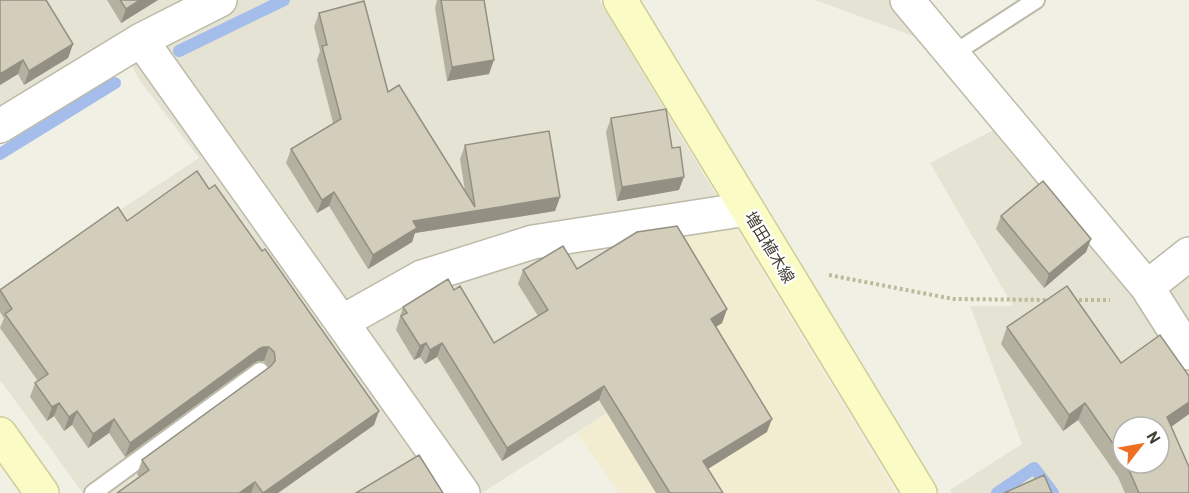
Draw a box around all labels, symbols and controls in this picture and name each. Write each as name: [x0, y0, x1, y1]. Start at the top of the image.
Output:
street label: 増田植木線: [742, 208, 799, 286]
north arrow: [1111, 415, 1171, 475]
text: N: [1143, 428, 1165, 446]

